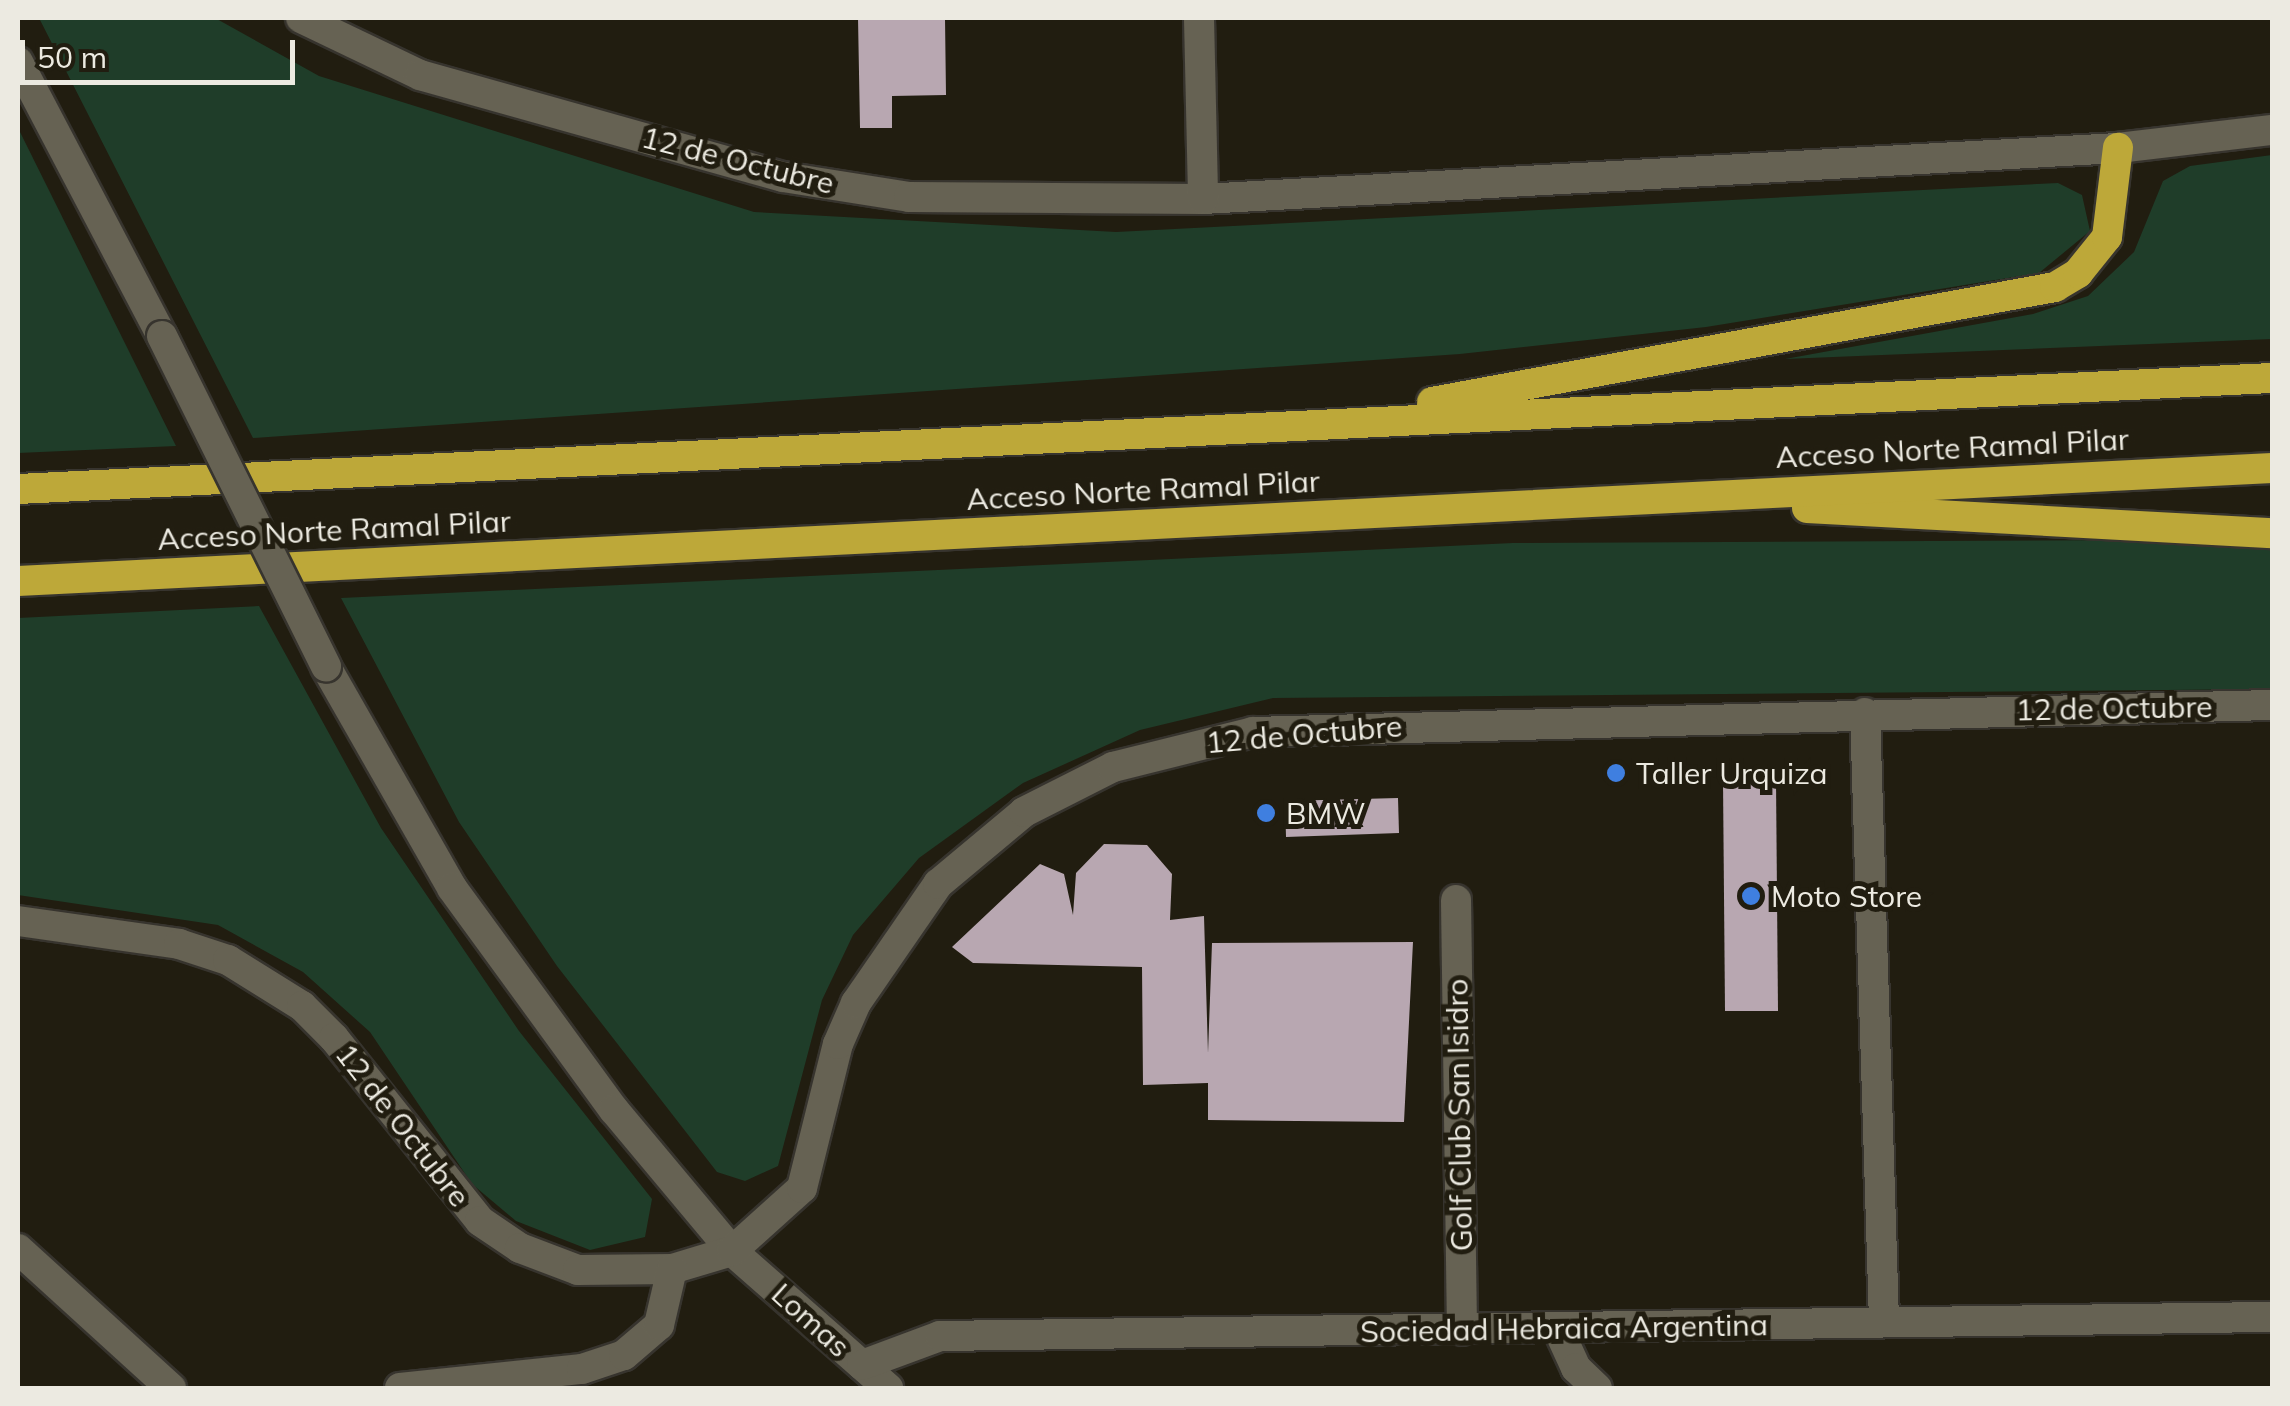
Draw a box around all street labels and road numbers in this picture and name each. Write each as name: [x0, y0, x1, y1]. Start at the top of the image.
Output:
street label: 12 de Octubre: [638, 119, 838, 201]
street label: Acceso Norte Ramal Pilar: [1775, 421, 2129, 475]
street label: Acceso Norte Ramal Pilar: [966, 463, 1320, 517]
street label: Acceso Norte Ramal Pilar: [157, 503, 511, 557]
street label: 12 de Octubre: [2015, 688, 2213, 728]
street label: 12 de Octubre: [1204, 707, 1404, 761]
street label: Golf Club San Isidro: [1439, 978, 1479, 1252]
street label: 12 de Octubre: [328, 1036, 478, 1214]
street label: Lomas: [765, 1276, 857, 1364]
street label: Sociedad Hebraica Argentina: [1360, 1306, 1768, 1350]

